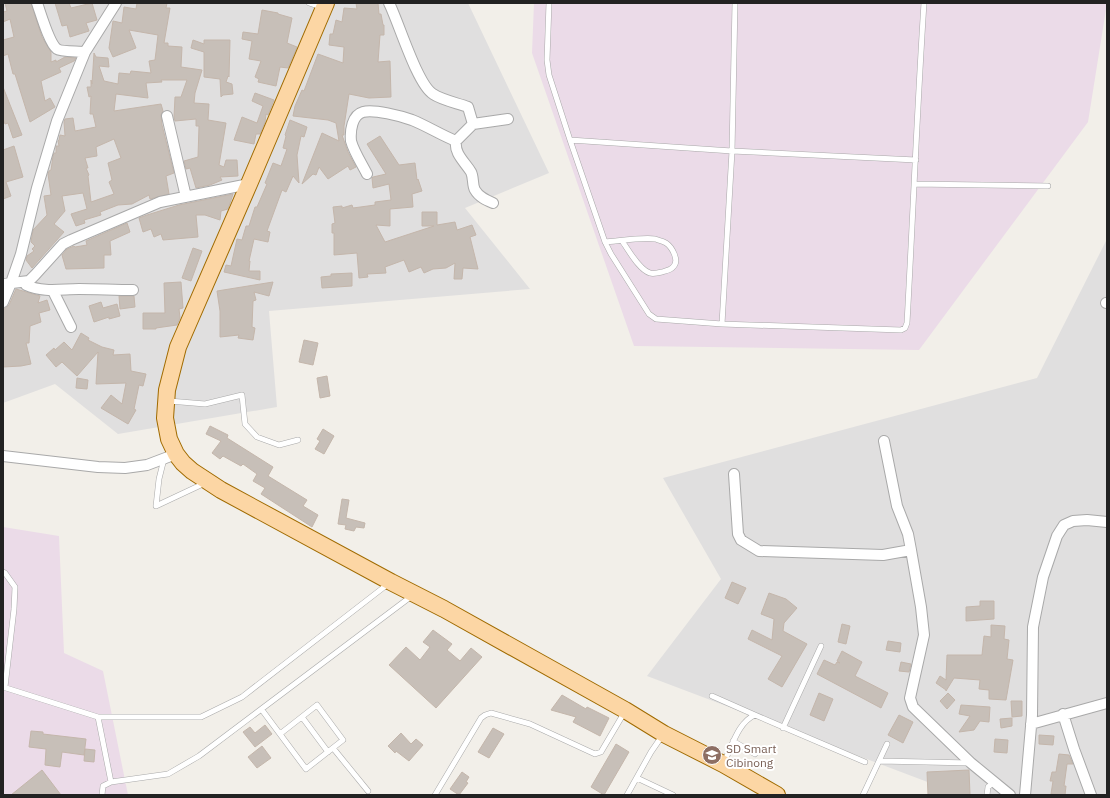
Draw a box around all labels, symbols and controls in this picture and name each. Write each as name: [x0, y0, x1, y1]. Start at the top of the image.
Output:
place label: SD Smart Cibinong: [726, 741, 776, 770]
school or university icon: SD Smart Cibinong: [701, 744, 723, 766]

